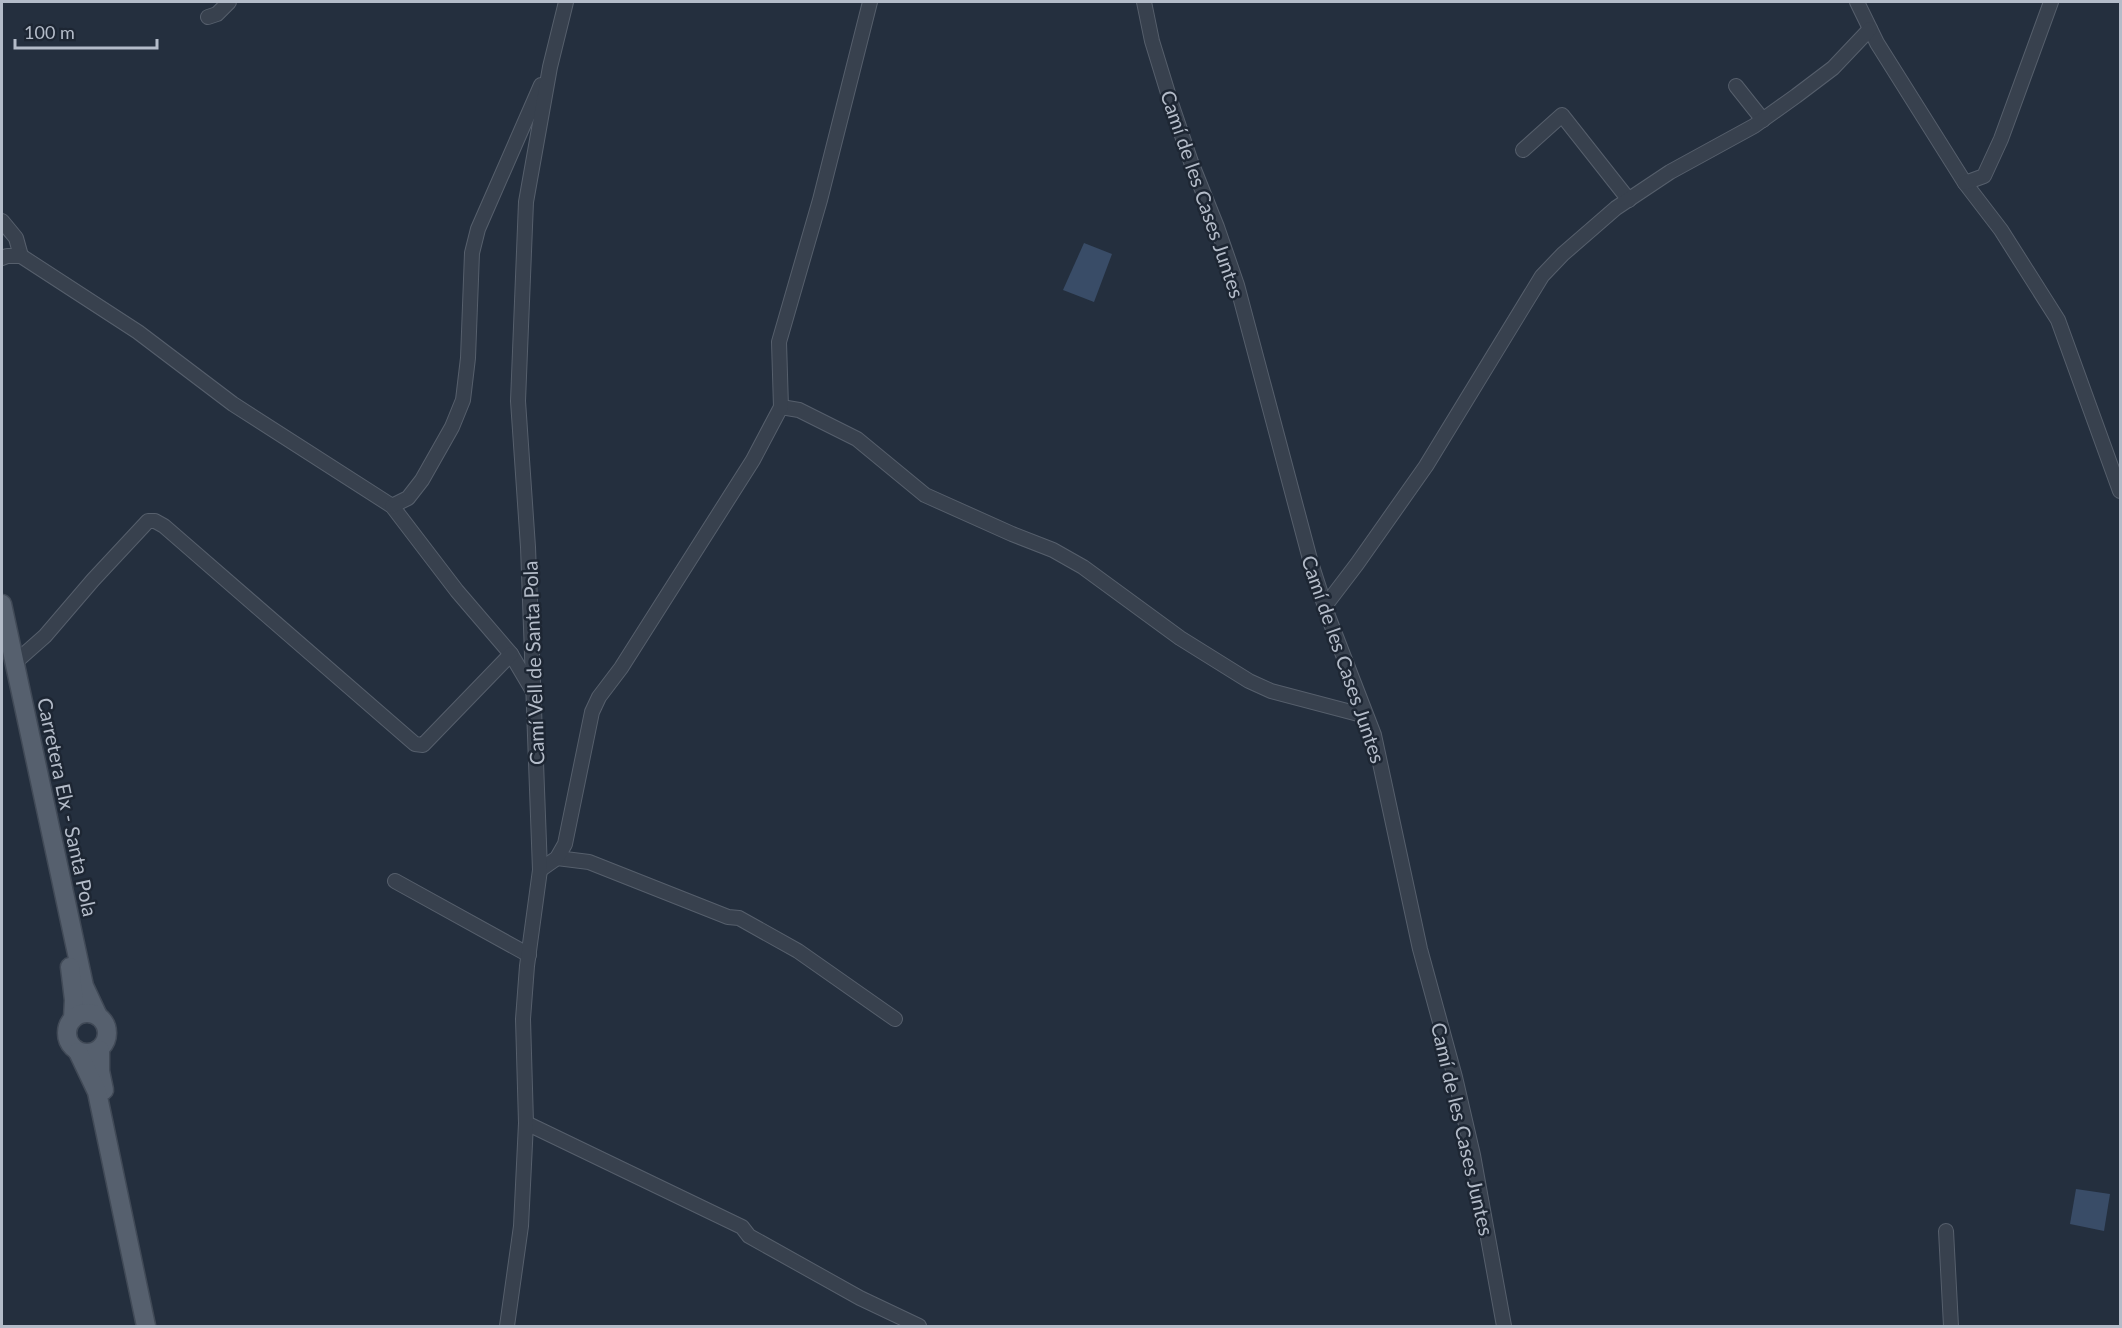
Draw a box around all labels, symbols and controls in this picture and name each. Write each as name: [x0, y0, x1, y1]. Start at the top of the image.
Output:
scale bar: [15, 12, 158, 50]
text: 100 m: [24, 21, 75, 43]
street label: Camí de les Cases Juntes: [1156, 87, 1250, 301]
street label: Camí de les Cases Juntes: [1297, 552, 1391, 766]
street label: Camí Vell de Santa Pola: [517, 560, 549, 766]
street label: Carretera Elx - Santa Pola: [33, 695, 103, 919]
street label: Camí de les Cases Juntes: [1427, 1020, 1499, 1238]

